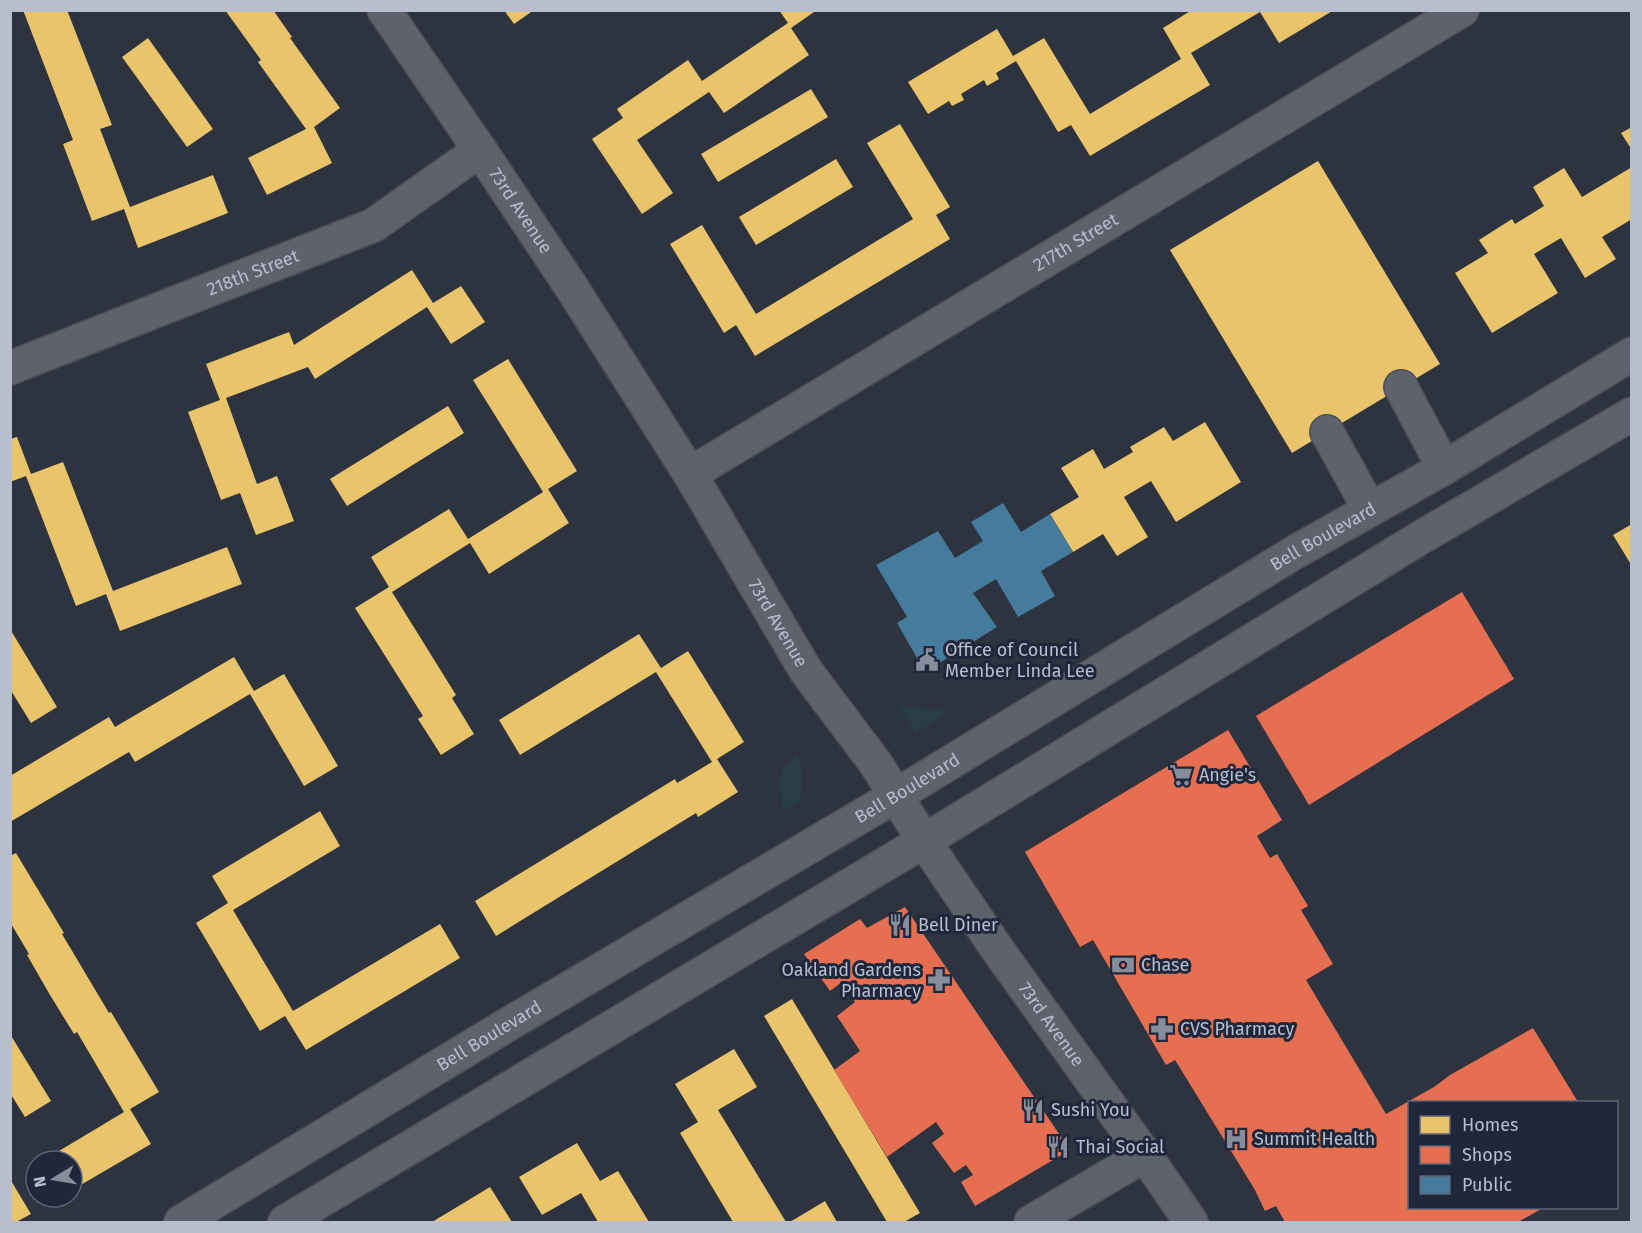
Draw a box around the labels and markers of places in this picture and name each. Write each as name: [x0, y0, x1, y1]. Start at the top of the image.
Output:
place label: Office of Council Member Linda Lee: [945, 639, 1095, 682]
public building icon: Office of Council Member Linda Lee: [914, 647, 940, 673]
supermarket icon: Angie's: [1168, 762, 1194, 788]
place label: Angie's: [1199, 764, 1256, 786]
restaurant icon: Bell Diner: [887, 912, 913, 938]
place label: Bell Diner: [918, 914, 998, 936]
bank icon: Chase: [1110, 952, 1136, 978]
place label: Chase: [1141, 954, 1189, 976]
place label: Oakland Gardens Pharmacy: [782, 959, 921, 1002]
pharmacy icon: Oakland Gardens Pharmacy: [926, 967, 952, 993]
pharmacy icon: CVS Pharmacy: [1149, 1016, 1175, 1042]
place label: CVS Pharmacy: [1180, 1018, 1295, 1040]
restaurant icon: Sushi You: [1020, 1097, 1046, 1123]
place label: Sushi You: [1051, 1099, 1130, 1121]
hospital icon: Summit Health: [1223, 1126, 1249, 1152]
place label: Summit Health: [1254, 1128, 1375, 1150]
restaurant icon: Thai Social: [1045, 1134, 1071, 1160]
place label: Thai Social: [1076, 1136, 1164, 1158]

